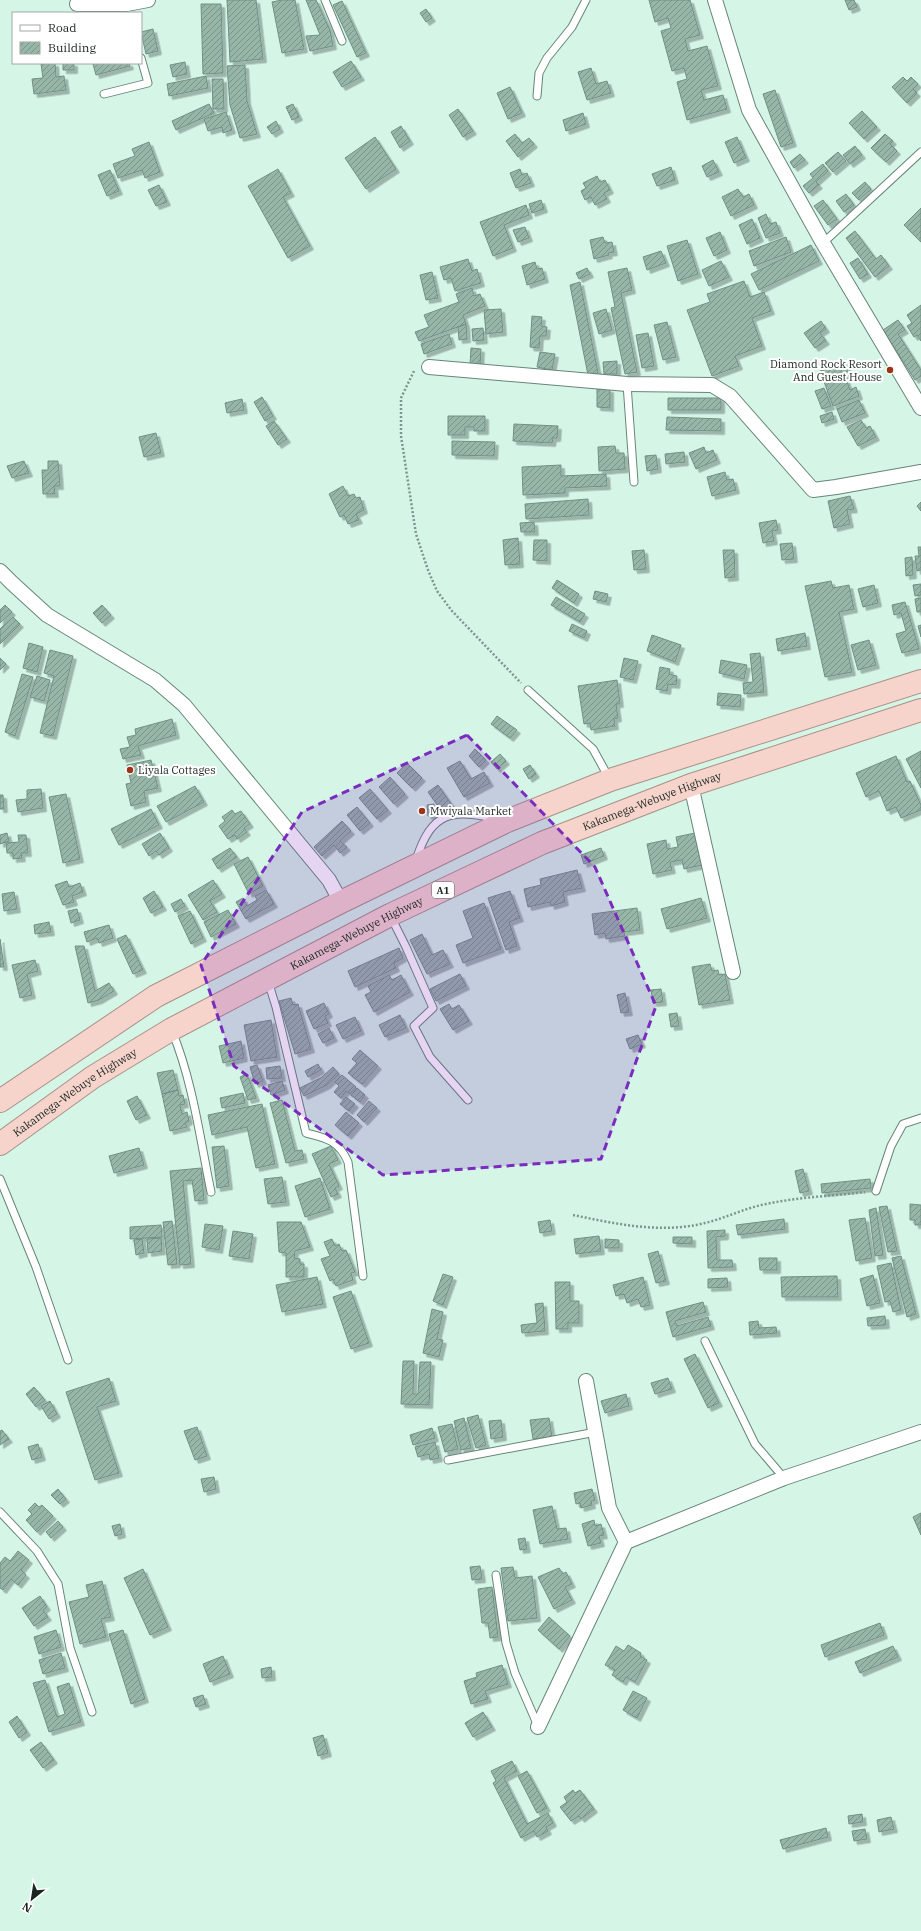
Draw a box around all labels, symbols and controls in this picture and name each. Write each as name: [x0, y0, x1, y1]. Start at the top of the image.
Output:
legend: [12, 12, 142, 64]
text: Road: [48, 20, 77, 35]
text: Building: [48, 40, 96, 55]
place label: Diamond Rock Resort And Guest House: [770, 357, 882, 384]
marker: Diamond Rock Resort And Guest House: [885, 365, 895, 375]
place label: Liyala Cottages: [138, 763, 216, 777]
marker: Liyala Cottages: [125, 765, 135, 775]
street label: Kakamega-Webuye Highway: [581, 769, 723, 834]
place label: Mwiyala Market: [430, 804, 512, 818]
marker: Mwiyala Market: [417, 806, 427, 816]
road number: A1: [432, 882, 454, 898]
street label: Kakamega-Webuye Highway: [288, 893, 425, 973]
street label: Kakamega-Webuye Highway: [10, 1045, 140, 1140]
north arrow: [12, 1879, 52, 1919]
text: N: [19, 1899, 34, 1916]

